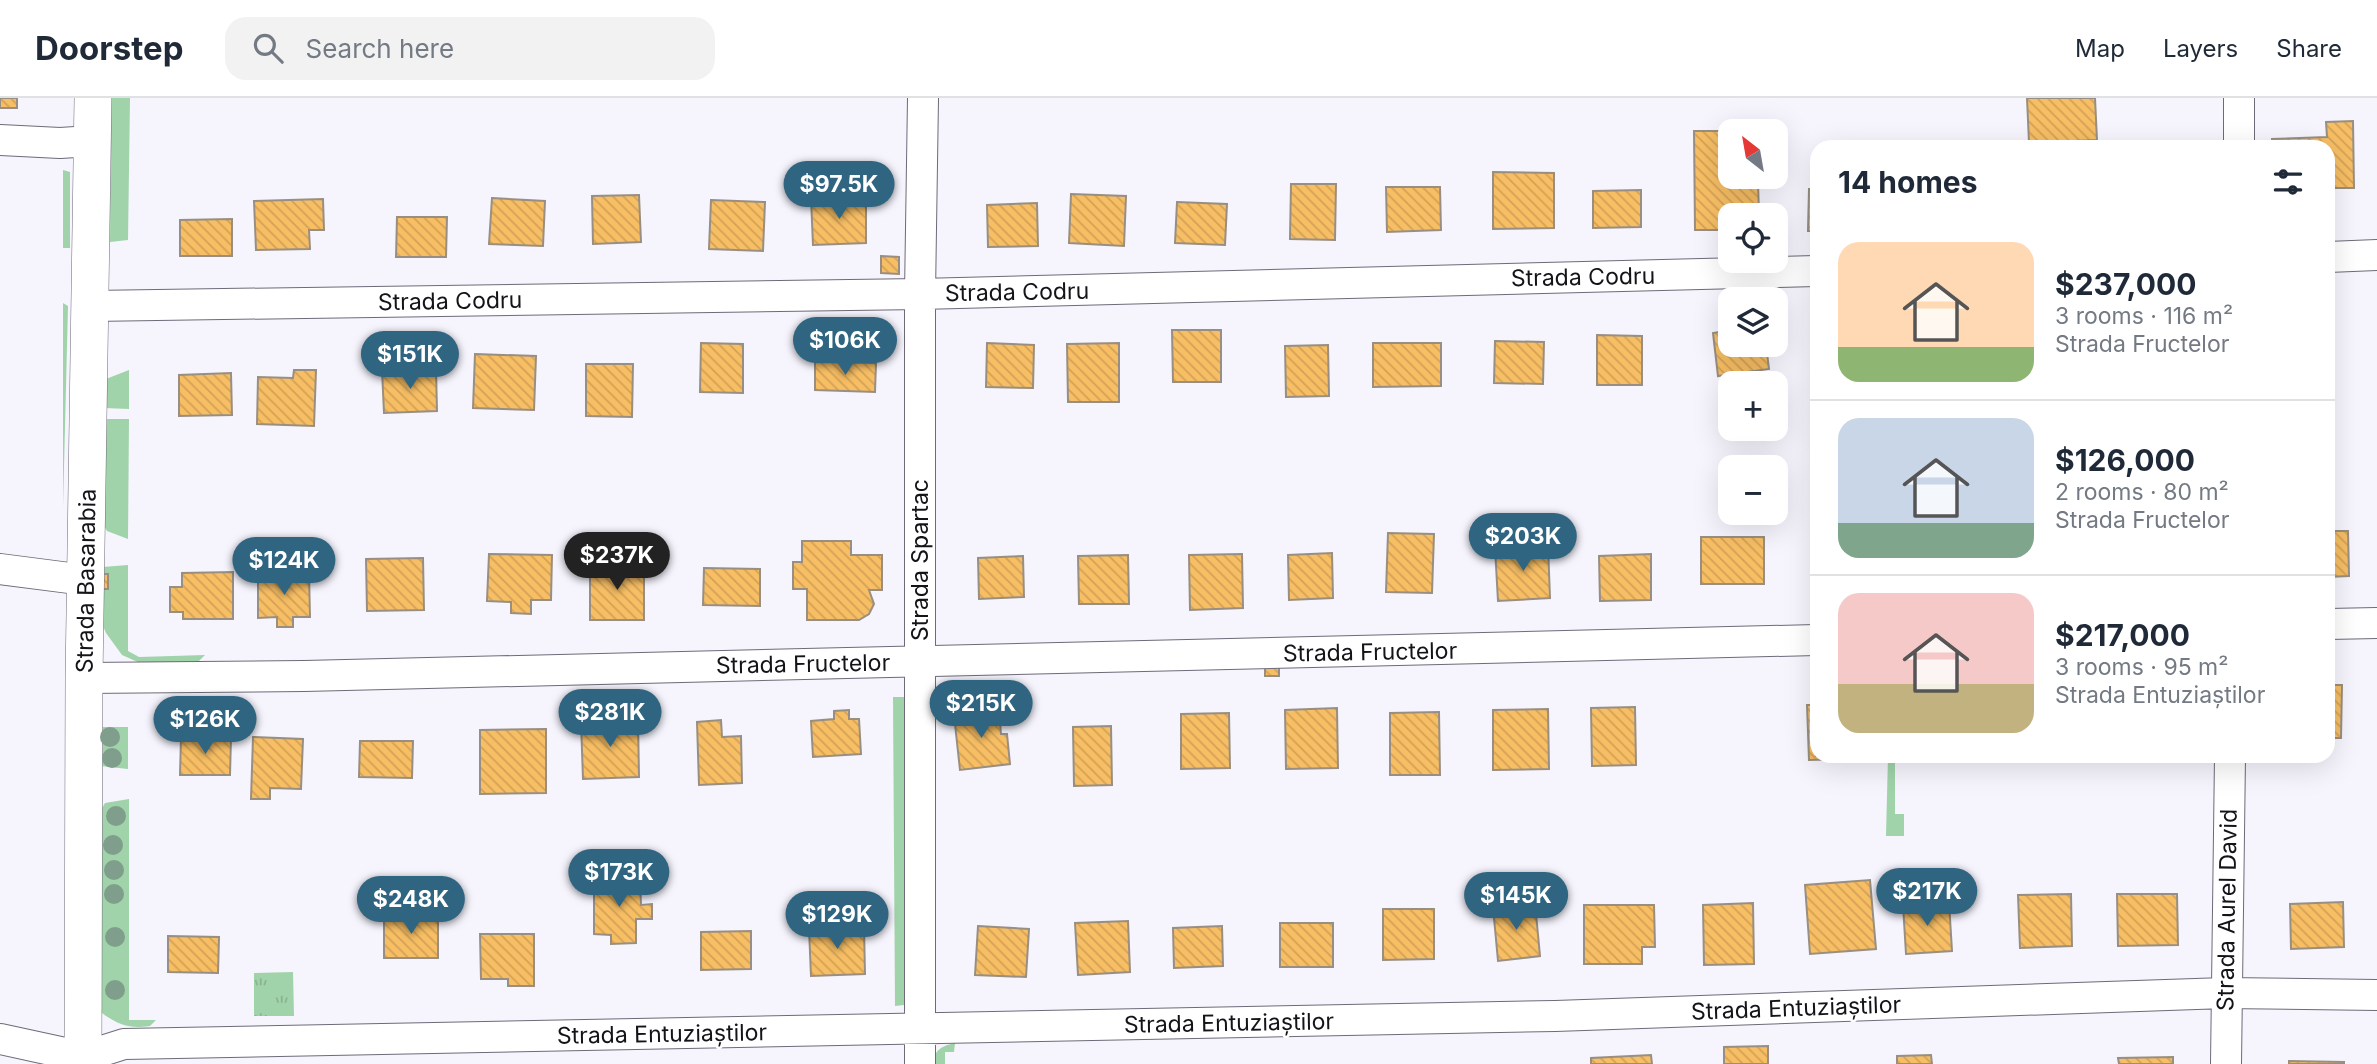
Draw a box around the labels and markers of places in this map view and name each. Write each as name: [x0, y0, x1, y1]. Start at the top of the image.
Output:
pin: $97.5K: [782, 162, 896, 221]
pin: $106K: [796, 317, 894, 377]
pin: $151K: [361, 331, 459, 391]
pin: $203K: [1474, 514, 1572, 573]
pin: $237K: [568, 532, 666, 592]
pin: $124K: [235, 538, 333, 597]
pin: $215K: [932, 680, 1030, 740]
pin: $281K: [561, 690, 659, 749]
pin: $126K: [156, 696, 254, 756]
pin: $173K: [570, 850, 668, 909]
pin: $217K: [1878, 868, 1976, 928]
pin: $145K: [1467, 872, 1565, 932]
pin: $248K: [362, 876, 460, 936]
pin: $129K: [788, 892, 886, 951]

